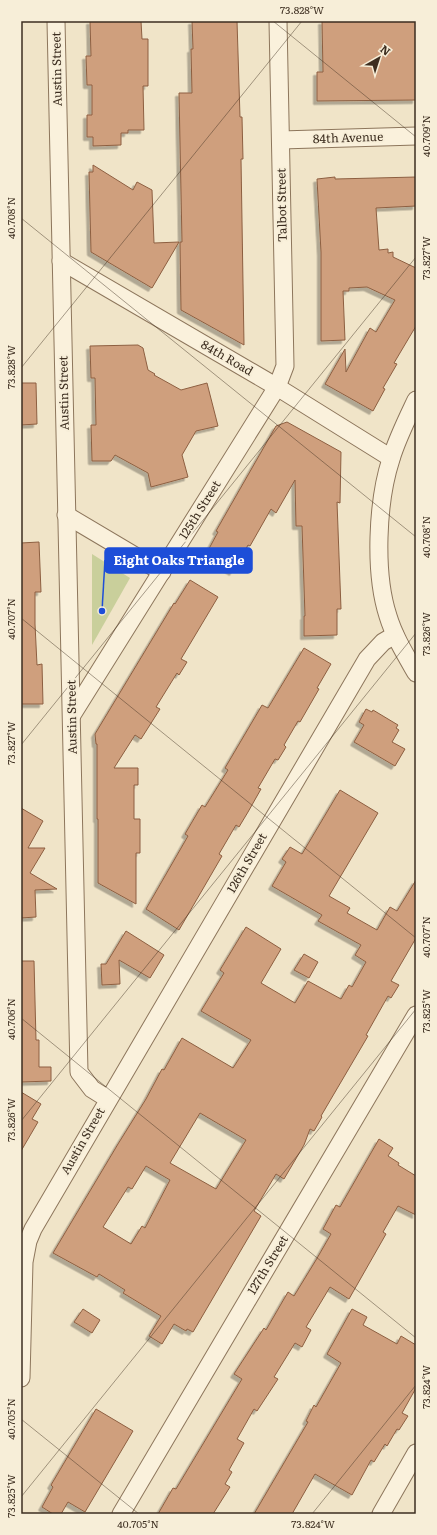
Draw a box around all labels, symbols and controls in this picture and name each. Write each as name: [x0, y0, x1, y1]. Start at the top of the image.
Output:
text: 73.828°W: [280, 2, 324, 17]
street label: Austin Street: [46, 31, 66, 107]
north arrow: [359, 38, 399, 78]
text: N: [377, 40, 395, 59]
text: 40.709°N: [418, 115, 433, 157]
street label: 84th Avenue: [312, 127, 384, 147]
street label: Talbot Street: [271, 168, 291, 242]
text: 40.708°N: [3, 197, 18, 239]
text: 73.827°W: [418, 236, 433, 280]
street label: 84th Road: [198, 335, 257, 380]
text: 73.828°W: [3, 345, 18, 389]
street label: Austin Street: [53, 355, 73, 431]
street label: 125th Street: [174, 476, 225, 542]
text: 40.708°N: [418, 516, 433, 558]
callout: Eight Oaks Triangle: [105, 548, 252, 573]
text: Eight Oaks Triangle: [113, 550, 245, 569]
text: 40.707°N: [3, 598, 18, 640]
text: 73.826°W: [418, 612, 433, 656]
street label: Austin Street: [61, 679, 81, 755]
text: 73.827°W: [3, 721, 18, 765]
street label: 126th Street: [222, 829, 271, 896]
text: 40.707°N: [418, 916, 433, 958]
text: 73.825°W: [418, 989, 433, 1033]
text: 40.706°N: [3, 998, 18, 1040]
text: 73.826°W: [3, 1098, 18, 1142]
street label: Austin Street: [56, 1103, 109, 1177]
street label: 127th Street: [242, 1231, 292, 1298]
text: 73.824°W: [418, 1365, 433, 1409]
text: 40.705°N: [3, 1398, 18, 1440]
text: 73.825°W: [3, 1474, 18, 1518]
text: 40.705°N: [117, 1516, 159, 1531]
text: 73.824°W: [291, 1516, 335, 1531]

